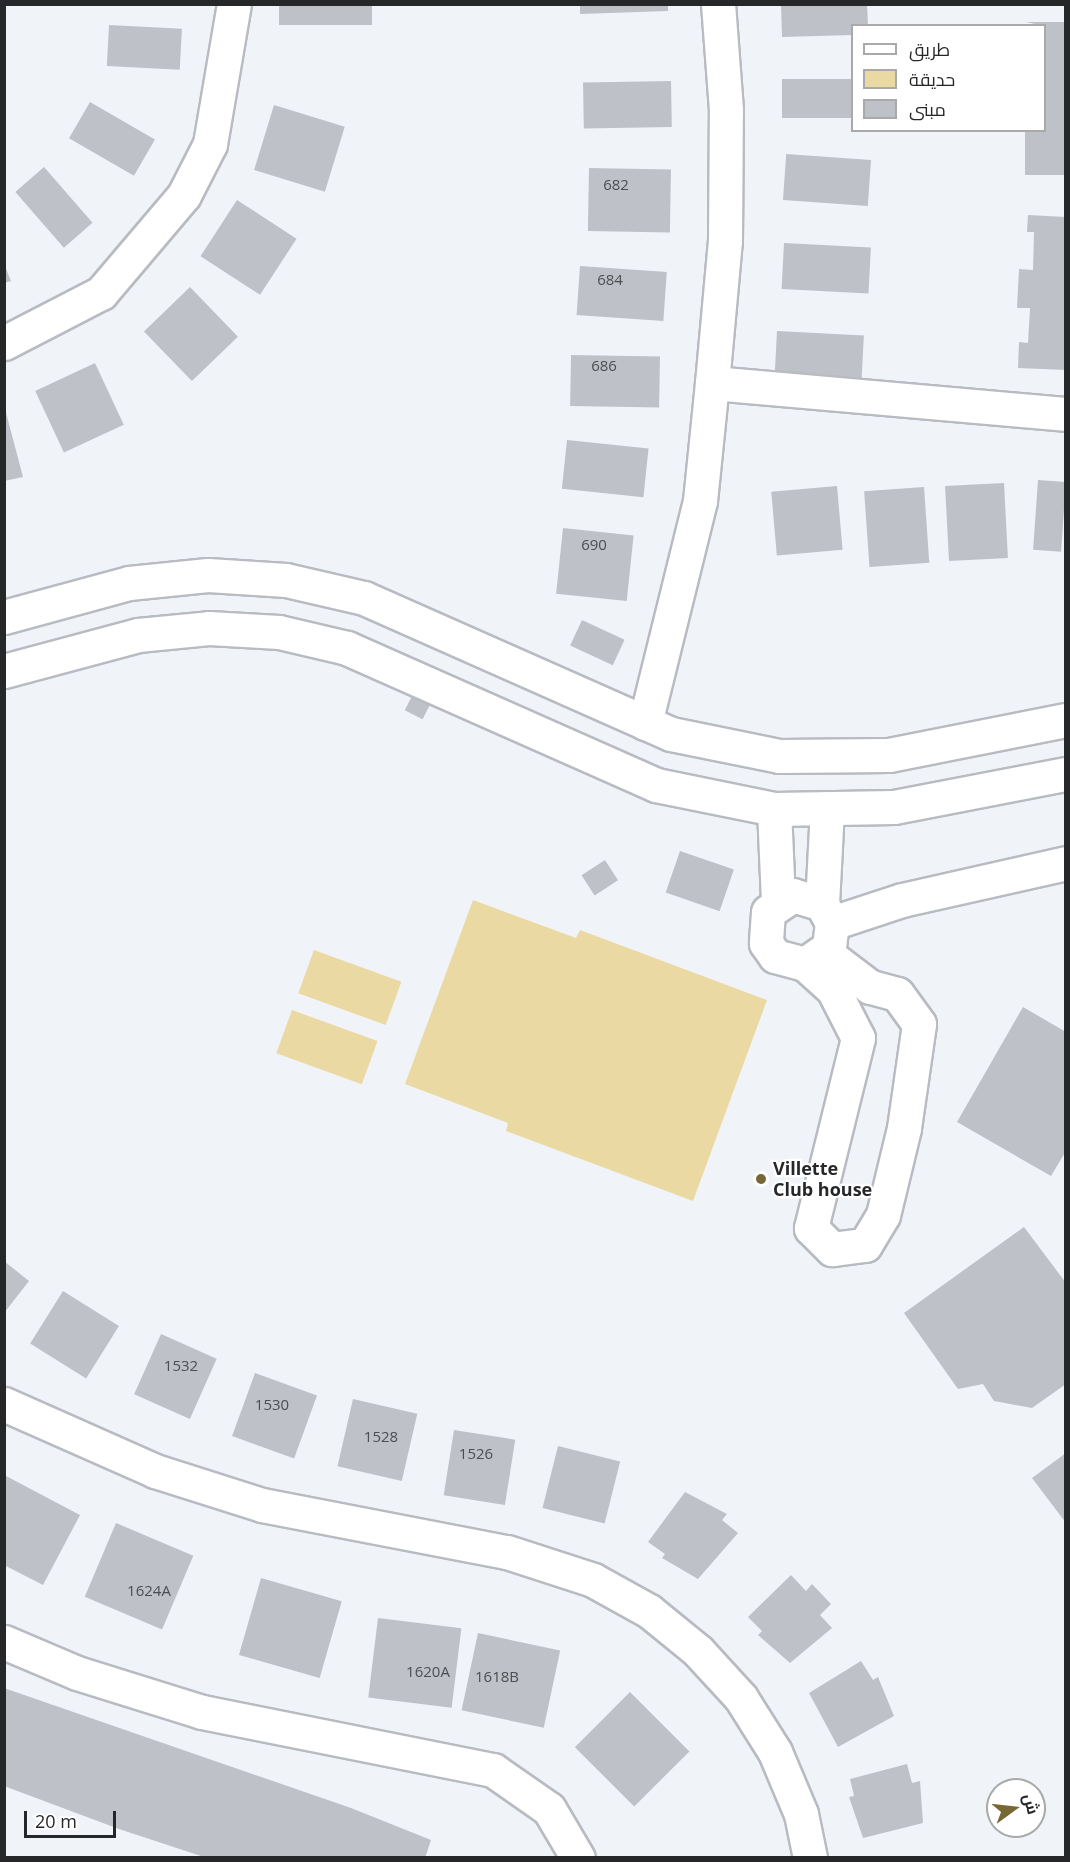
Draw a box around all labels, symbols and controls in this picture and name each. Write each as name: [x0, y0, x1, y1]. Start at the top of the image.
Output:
legend: [851, 24, 1046, 132]
text: طريق: [909, 37, 950, 61]
text: حديقة: [909, 67, 955, 91]
text: مبنى: [909, 97, 946, 121]
house number: 682: [603, 176, 629, 194]
house number: 684: [597, 271, 623, 289]
house number: 686: [591, 357, 617, 375]
house number: 690: [581, 536, 607, 554]
place label: Villette Club house: [773, 1158, 872, 1200]
marker: Villette Club house: [754, 1172, 768, 1186]
house number: 1532: [164, 1357, 198, 1375]
house number: 1530: [255, 1396, 289, 1414]
house number: 1528: [364, 1428, 398, 1446]
house number: 1526: [459, 1445, 493, 1463]
house number: 1624A: [127, 1582, 171, 1600]
house number: 1620A: [406, 1663, 450, 1681]
house number: 1618B: [475, 1668, 519, 1686]
north arrow: [986, 1778, 1046, 1838]
text: ش: [1018, 1791, 1045, 1817]
scale bar: [27, 1799, 118, 1837]
text: 20 m: [35, 1809, 77, 1833]

